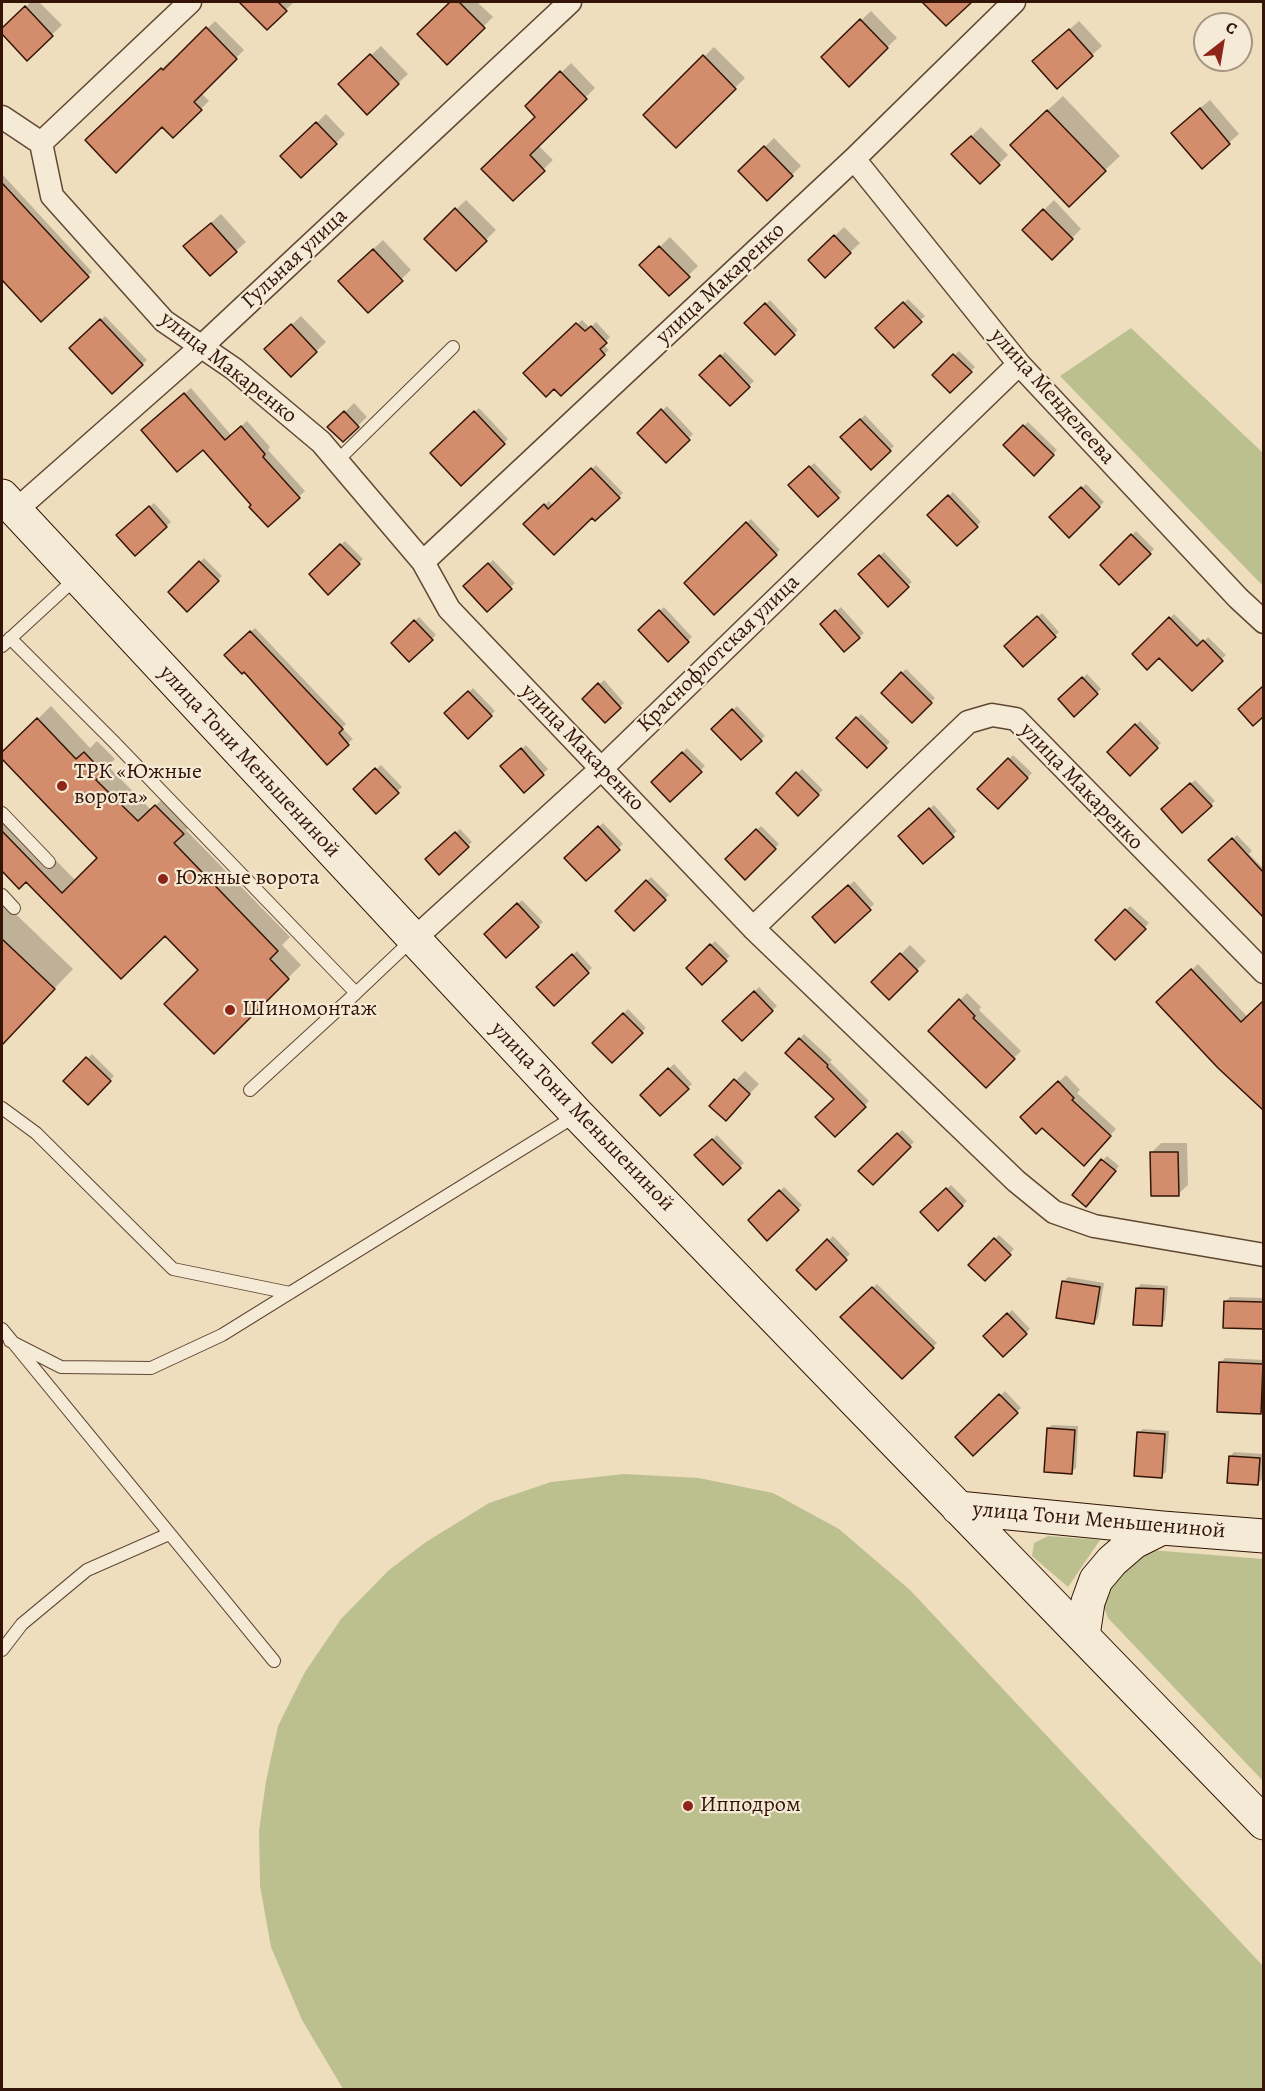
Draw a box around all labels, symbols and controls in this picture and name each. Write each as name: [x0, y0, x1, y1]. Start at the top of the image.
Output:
north arrow: [1193, 12, 1253, 72]
text: С: [1221, 16, 1241, 40]
street label: Гульная улица: [236, 203, 354, 315]
street label: улица Макаренко: [651, 217, 791, 351]
street label: улица Макаренко: [154, 306, 302, 430]
street label: улица Менделеева: [984, 324, 1120, 470]
street label: Краснофлотская улица: [632, 570, 806, 738]
street label: улица Тони Меньшениной: [153, 660, 345, 864]
street label: улица Макаренко: [515, 679, 649, 817]
street label: улица Макаренко: [1014, 718, 1148, 856]
place label: ТРК «Южные ворота»: [74, 760, 202, 812]
marker: ТРК «Южные ворота»: [55, 779, 69, 793]
place label: Южные ворота: [175, 866, 320, 892]
marker: Южные ворота: [156, 872, 170, 886]
place label: Шиномонтаж: [242, 997, 377, 1023]
marker: Шиномонтаж: [223, 1003, 237, 1017]
street label: улица Тони Меньшениной: [484, 1017, 680, 1217]
street label: улица Тони Меньшениной: [972, 1497, 1226, 1545]
place label: Ипподром: [700, 1793, 801, 1819]
marker: Ипподром: [681, 1799, 695, 1813]

